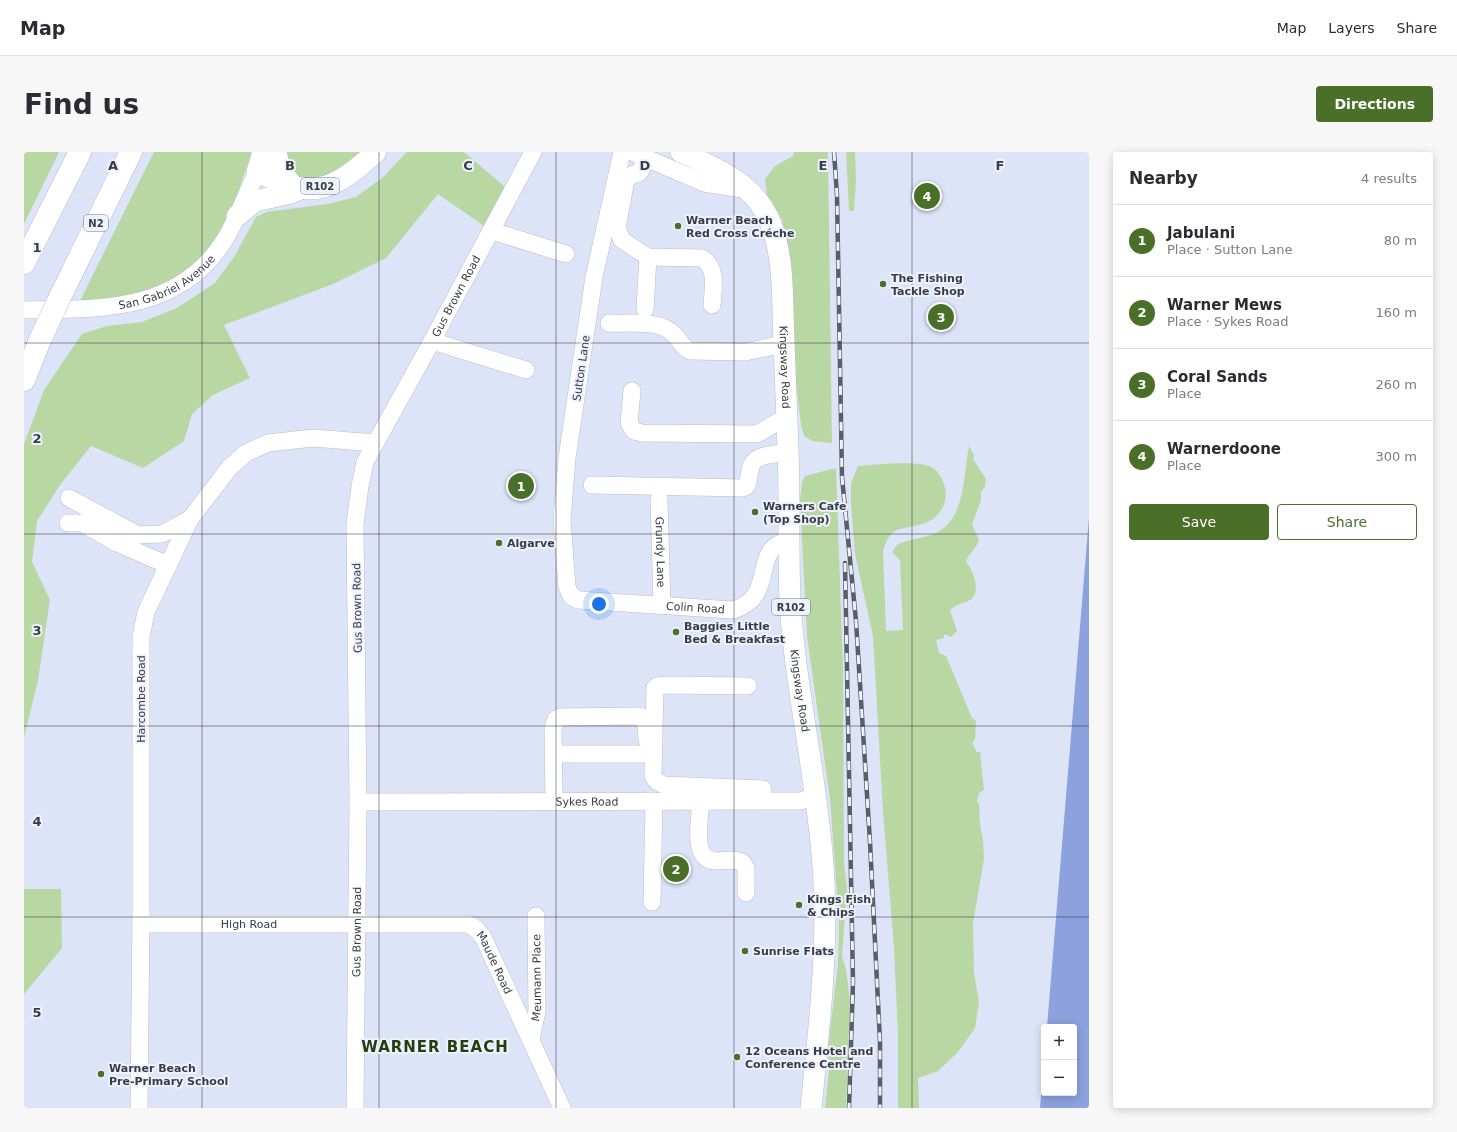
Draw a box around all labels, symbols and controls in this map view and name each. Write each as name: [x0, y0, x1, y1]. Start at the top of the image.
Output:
text: Map: [20, 17, 65, 39]
text: Map: [1277, 20, 1306, 36]
text: Layers: [1328, 20, 1375, 36]
text: Share: [1397, 20, 1437, 36]
button: Directions: [1316, 86, 1433, 122]
text: Find us: [24, 88, 139, 121]
text: A: [108, 158, 118, 173]
text: B: [285, 158, 295, 173]
text: C: [463, 158, 473, 173]
text: D: [640, 158, 651, 173]
text: E: [819, 158, 827, 173]
text: F: [996, 158, 1004, 173]
text: Nearby: [1129, 168, 1198, 188]
text: 4 results: [1361, 171, 1417, 186]
road number: R102: [301, 178, 339, 194]
pin: 4: [914, 181, 940, 211]
place label: Warner Beach Red Cross Créche: [686, 214, 794, 240]
road number: N2: [84, 215, 108, 231]
marker: Warner Beach Red Cross Créche: [673, 221, 683, 231]
text: Jabulani: [1167, 224, 1235, 242]
text: 1: [1137, 233, 1147, 248]
text: 80 m: [1384, 233, 1417, 248]
text: 1: [32, 240, 42, 255]
text: Place · Sutton Lane: [1167, 242, 1292, 257]
street label: San Gabriel Avenue: [118, 252, 218, 312]
street label: Gus Brown Road: [429, 253, 483, 339]
place label: The Fishing Tackle Shop: [891, 272, 965, 298]
marker: The Fishing Tackle Shop: [878, 279, 888, 289]
text: Warner Mews: [1167, 296, 1282, 314]
pin: 3: [928, 302, 954, 332]
text: 2: [1137, 305, 1147, 320]
text: 160 m: [1375, 305, 1417, 320]
text: Place · Sykes Road: [1167, 314, 1289, 329]
street label: Kingsway Road: [776, 326, 793, 409]
street label: Sutton Lane: [570, 334, 593, 402]
text: Coral Sands: [1167, 368, 1267, 386]
text: 3: [1137, 377, 1147, 392]
text: 260 m: [1375, 377, 1417, 392]
text: Place: [1167, 386, 1202, 401]
text: 2: [32, 431, 42, 446]
text: Warnerdoone: [1167, 440, 1281, 458]
text: 4: [1137, 449, 1147, 464]
text: 300 m: [1375, 449, 1417, 464]
text: Place: [1167, 458, 1202, 473]
pin: 1: [508, 471, 534, 501]
place label: Warners Cafe (Top Shop): [763, 500, 846, 526]
button: Save: [1129, 504, 1269, 540]
button: Share: [1277, 504, 1417, 540]
marker: Warners Cafe (Top Shop): [750, 507, 760, 517]
street label: Grundy Lane: [652, 516, 667, 588]
place label: Algarve: [507, 537, 555, 550]
marker: Algarve: [494, 538, 504, 548]
street label: Gus Brown Road: [350, 563, 365, 653]
your location: [589, 594, 609, 614]
road number: R102: [772, 599, 810, 615]
street label: Colin Road: [666, 600, 725, 616]
place label: Baggies Little Bed & Breakfast: [684, 620, 785, 646]
text: 3: [32, 623, 42, 638]
marker: Baggies Little Bed & Breakfast: [671, 627, 681, 637]
street label: Kingsway Road: [787, 649, 812, 733]
street label: Harcombe Road: [135, 655, 148, 743]
street label: Sykes Road: [555, 795, 619, 809]
text: 4: [32, 814, 42, 829]
pin: 2: [663, 854, 689, 884]
street label: Gus Brown Road: [350, 887, 364, 977]
place label: Kings Fish & Chips: [807, 893, 871, 919]
marker: Kings Fish & Chips: [794, 900, 804, 910]
street label: High Road: [221, 918, 277, 931]
street label: Maude Road: [474, 928, 514, 996]
street label: Meumann Place: [529, 934, 544, 1023]
place label: Sunrise Flats: [753, 945, 835, 958]
marker: Sunrise Flats: [740, 946, 750, 956]
text: 5: [32, 1005, 42, 1020]
map controls: [1041, 1024, 1077, 1096]
button: +: [1041, 1024, 1077, 1060]
district label: WARNER BEACH: [361, 1038, 509, 1056]
place label: 12 Oceans Hotel and Conference Centre: [745, 1045, 873, 1071]
marker: 12 Oceans Hotel and Conference Centre: [732, 1052, 742, 1062]
button: −: [1041, 1060, 1077, 1096]
place label: Warner Beach Pre-Primary School: [109, 1062, 228, 1088]
marker: Warner Beach Pre-Primary School: [96, 1069, 106, 1079]

